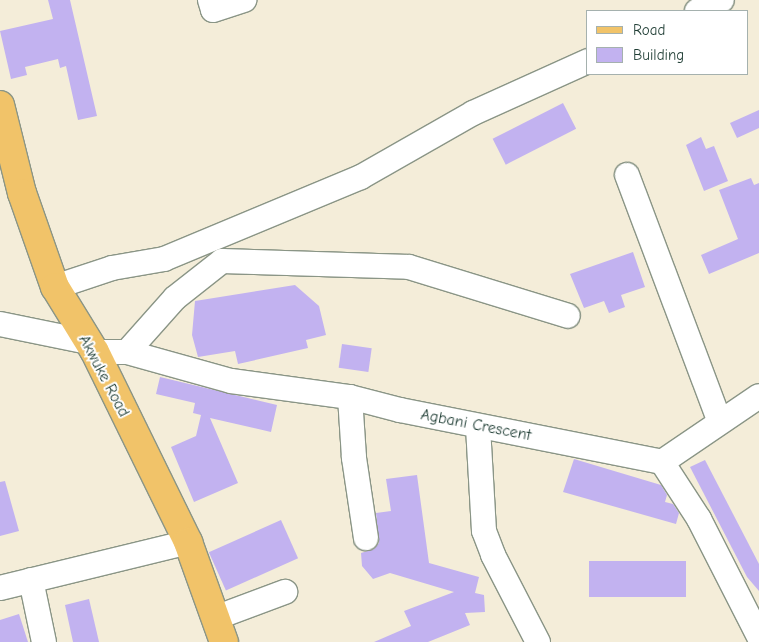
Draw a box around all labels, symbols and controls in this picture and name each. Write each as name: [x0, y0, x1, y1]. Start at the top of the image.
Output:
legend: [586, 10, 749, 75]
text: Road: [633, 21, 665, 39]
text: Building: [633, 46, 684, 64]
street label: Akwuke Road: [74, 332, 134, 420]
street label: Agbani Crescent: [419, 405, 533, 445]

